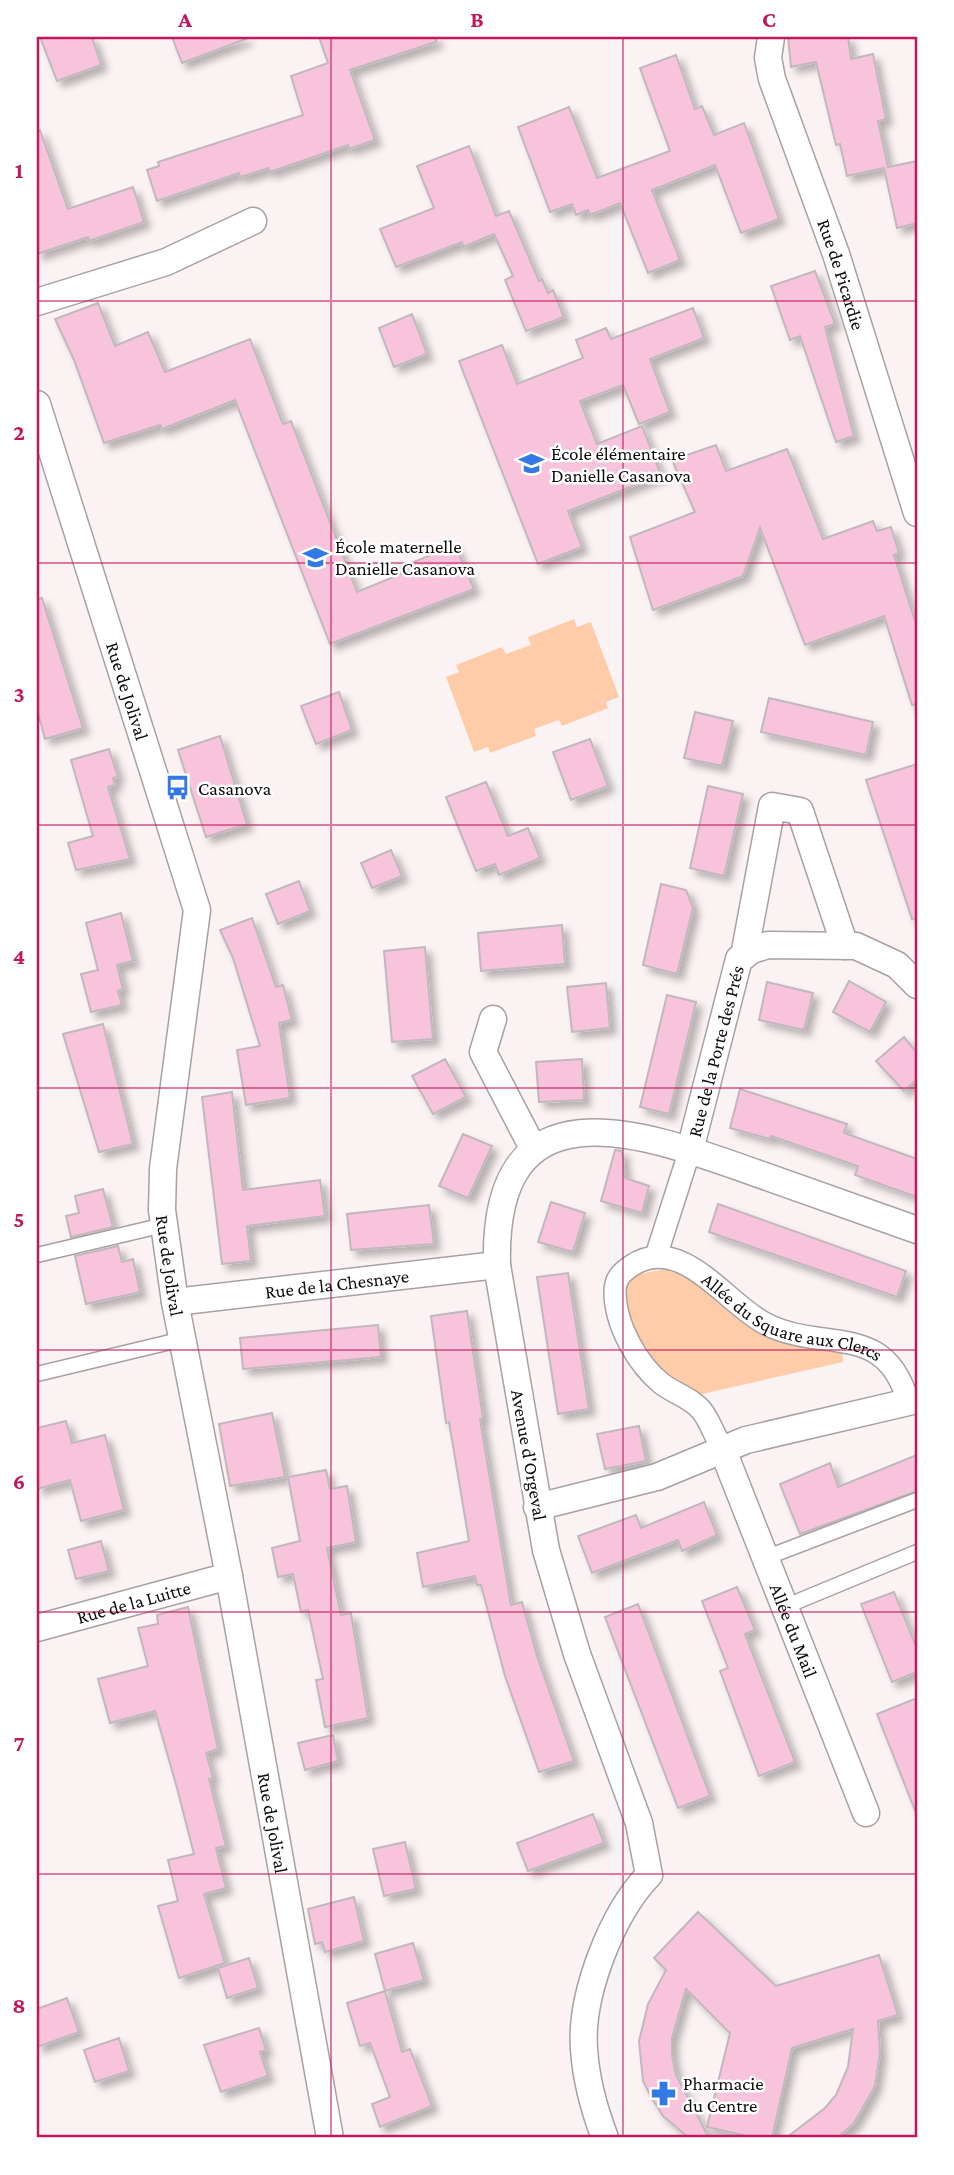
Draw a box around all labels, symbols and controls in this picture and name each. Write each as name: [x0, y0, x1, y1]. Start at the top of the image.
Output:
text: A: [177, 6, 192, 32]
text: B: [470, 6, 484, 32]
text: C: [762, 6, 776, 32]
text: 1: [15, 157, 24, 183]
street label: Rue de Picardie: [814, 216, 870, 332]
text: 2: [13, 419, 25, 445]
place label: École élémentaire Danielle Casanova: [551, 443, 691, 486]
school or university icon: École élémentaire Danielle Casanova: [517, 450, 545, 478]
place label: École maternelle Danielle Casanova: [335, 536, 475, 579]
school or university icon: École maternelle Danielle Casanova: [301, 543, 329, 571]
street label: Rue de Jolival: [102, 639, 153, 743]
text: 3: [13, 681, 25, 707]
bus stop icon: Casanova: [164, 774, 192, 802]
place label: Casanova: [198, 778, 271, 799]
text: 4: [13, 943, 25, 969]
street label: Rue de la Porte des Prés: [683, 963, 747, 1139]
text: 5: [13, 1206, 25, 1232]
street label: Rue de Jolival: [152, 1214, 188, 1318]
street label: Rue de la Chesnaye: [264, 1265, 410, 1302]
street label: Allée du Square aux Clercs: [698, 1268, 887, 1365]
street label: Avenue d'Orgeval: [507, 1388, 551, 1522]
text: 6: [13, 1468, 25, 1494]
street label: Rue de la Luitte: [74, 1576, 193, 1627]
street label: Allée du Mail: [766, 1580, 822, 1680]
text: 7: [13, 1730, 25, 1756]
street label: Rue de Jolival: [254, 1771, 293, 1875]
text: 8: [12, 1992, 26, 2018]
place label: Pharmacie du Centre: [683, 2073, 764, 2116]
pharmacy icon: Pharmacie du Centre: [649, 2080, 677, 2108]

